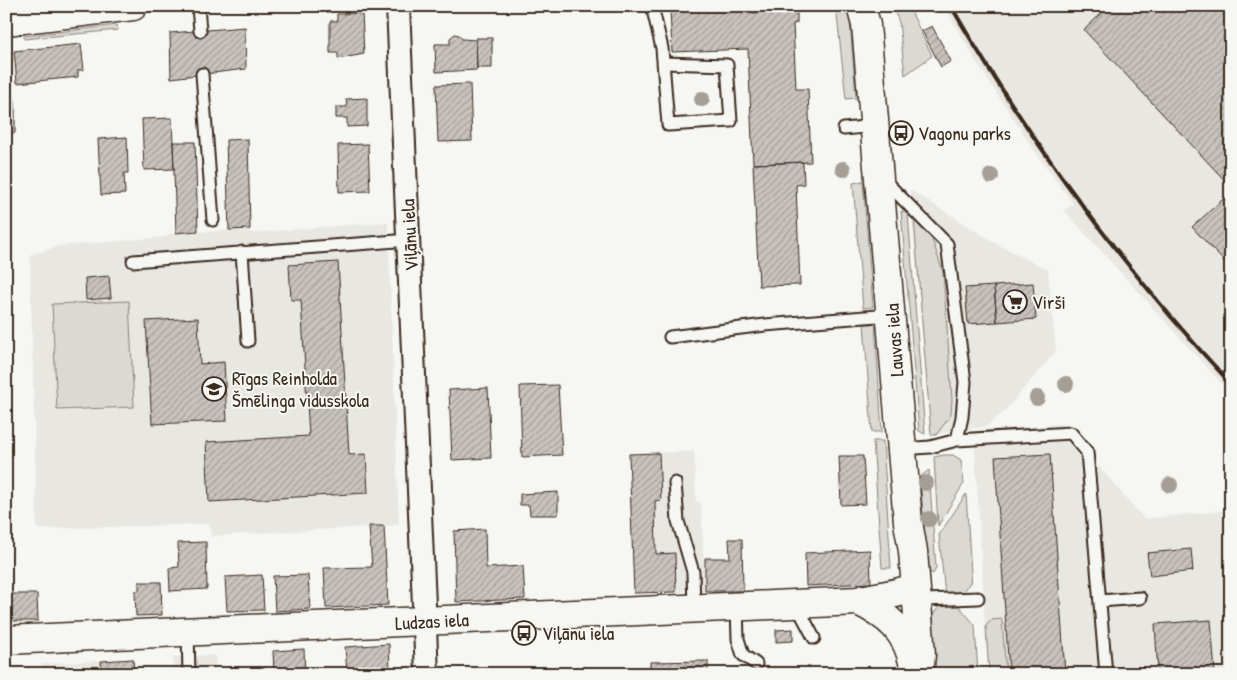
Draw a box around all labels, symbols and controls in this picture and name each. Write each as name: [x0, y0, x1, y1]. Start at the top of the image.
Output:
bus stop icon: Vagonu parks: [888, 120, 914, 146]
place label: Vagonu parks: [918, 120, 1011, 146]
street label: Viļānu iela: [394, 198, 424, 272]
supermarket icon: Virši: [1002, 289, 1028, 315]
place label: Virši: [1032, 289, 1066, 315]
street label: Lauvas iela: [878, 302, 910, 377]
place label: Rīgas Reinholda Šmēlinga vidusskola: [232, 365, 369, 413]
school or university icon: Rīgas Reinholda Šmēlinga vidusskola: [201, 376, 227, 402]
street label: Ludzas iela: [395, 606, 470, 636]
bus stop icon: Viļānu iela: [511, 620, 537, 646]
place label: Viļānu iela: [542, 620, 615, 646]

